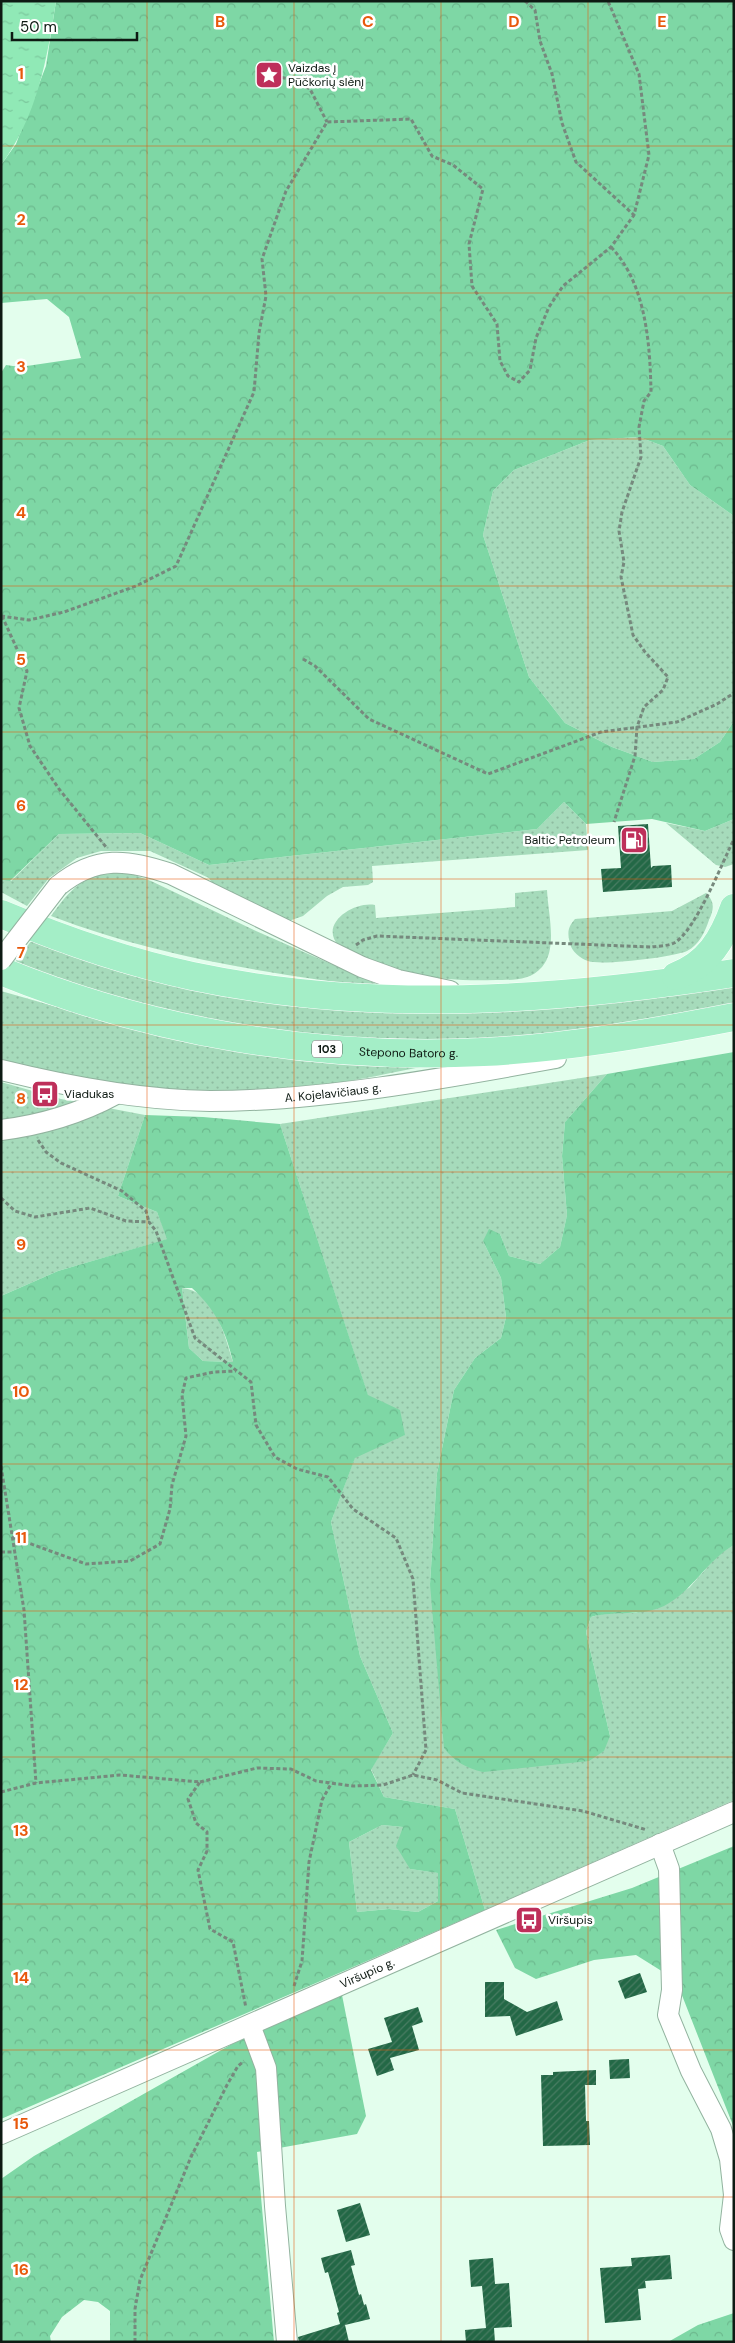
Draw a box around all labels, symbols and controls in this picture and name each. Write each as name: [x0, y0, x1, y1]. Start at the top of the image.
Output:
scale bar: [12, 10, 138, 42]
text: B: [215, 11, 225, 32]
text: C: [362, 11, 374, 32]
text: D: [508, 11, 520, 32]
text: E: [657, 11, 667, 32]
text: 50 m: [20, 17, 57, 37]
place icon: Vaizdas į Pūčkorių slėnį: [254, 60, 284, 90]
place label: Vaizdas į Pūčkorių slėnį: [288, 60, 364, 90]
text: 1: [18, 63, 24, 84]
text: 2: [16, 209, 26, 230]
text: 3: [16, 356, 26, 377]
text: 4: [16, 502, 26, 523]
text: 5: [16, 649, 26, 670]
text: 6: [16, 795, 26, 816]
fuel station icon: Baltic Petroleum: [619, 825, 649, 855]
place label: Baltic Petroleum: [525, 832, 615, 848]
text: 7: [17, 942, 26, 963]
road number: 103: [312, 1040, 342, 1058]
street label: Stepono Batoro g.: [358, 1043, 458, 1061]
bus stop icon: Viadukas: [30, 1079, 60, 1109]
street label: A. Kojelavičiaus g.: [284, 1079, 382, 1106]
place label: Viadukas: [64, 1086, 114, 1102]
text: 8: [16, 1088, 26, 1109]
text: 9: [16, 1234, 26, 1255]
text: 10: [12, 1381, 30, 1402]
text: 11: [15, 1527, 27, 1548]
text: 12: [13, 1674, 29, 1695]
text: 13: [13, 1820, 29, 1841]
bus stop icon: Viršupis: [514, 1905, 544, 1935]
place label: Viršupis: [548, 1912, 593, 1928]
street label: Viršupio g.: [337, 1954, 397, 1992]
text: 14: [13, 1967, 29, 1988]
text: 15: [13, 2113, 29, 2134]
text: 16: [13, 2259, 29, 2280]

